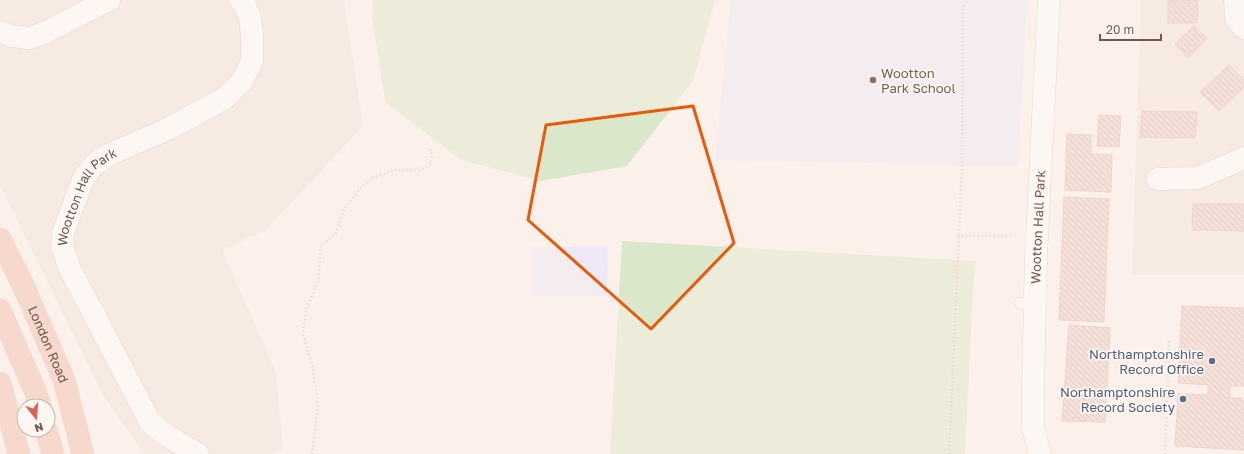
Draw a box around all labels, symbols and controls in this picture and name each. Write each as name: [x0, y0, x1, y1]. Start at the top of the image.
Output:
scale bar: [1100, 16, 1161, 42]
text: 20 m: [1106, 22, 1134, 37]
place label: Wootton Park School: [881, 65, 956, 96]
marker: Wootton Park School: [868, 75, 878, 85]
street label: Wootton Hall Park: [54, 144, 119, 246]
street label: Wootton Hall Park: [1027, 169, 1048, 284]
street label: London Road: [25, 303, 72, 385]
place label: Northamptonshire Record Office: [1089, 346, 1204, 377]
marker: Northamptonshire Record Office: [1207, 356, 1217, 366]
place label: Northamptonshire Record Society: [1060, 384, 1176, 415]
marker: Northamptonshire Record Society: [1178, 394, 1188, 404]
north arrow: [16, 398, 56, 438]
text: N: [33, 421, 45, 435]

